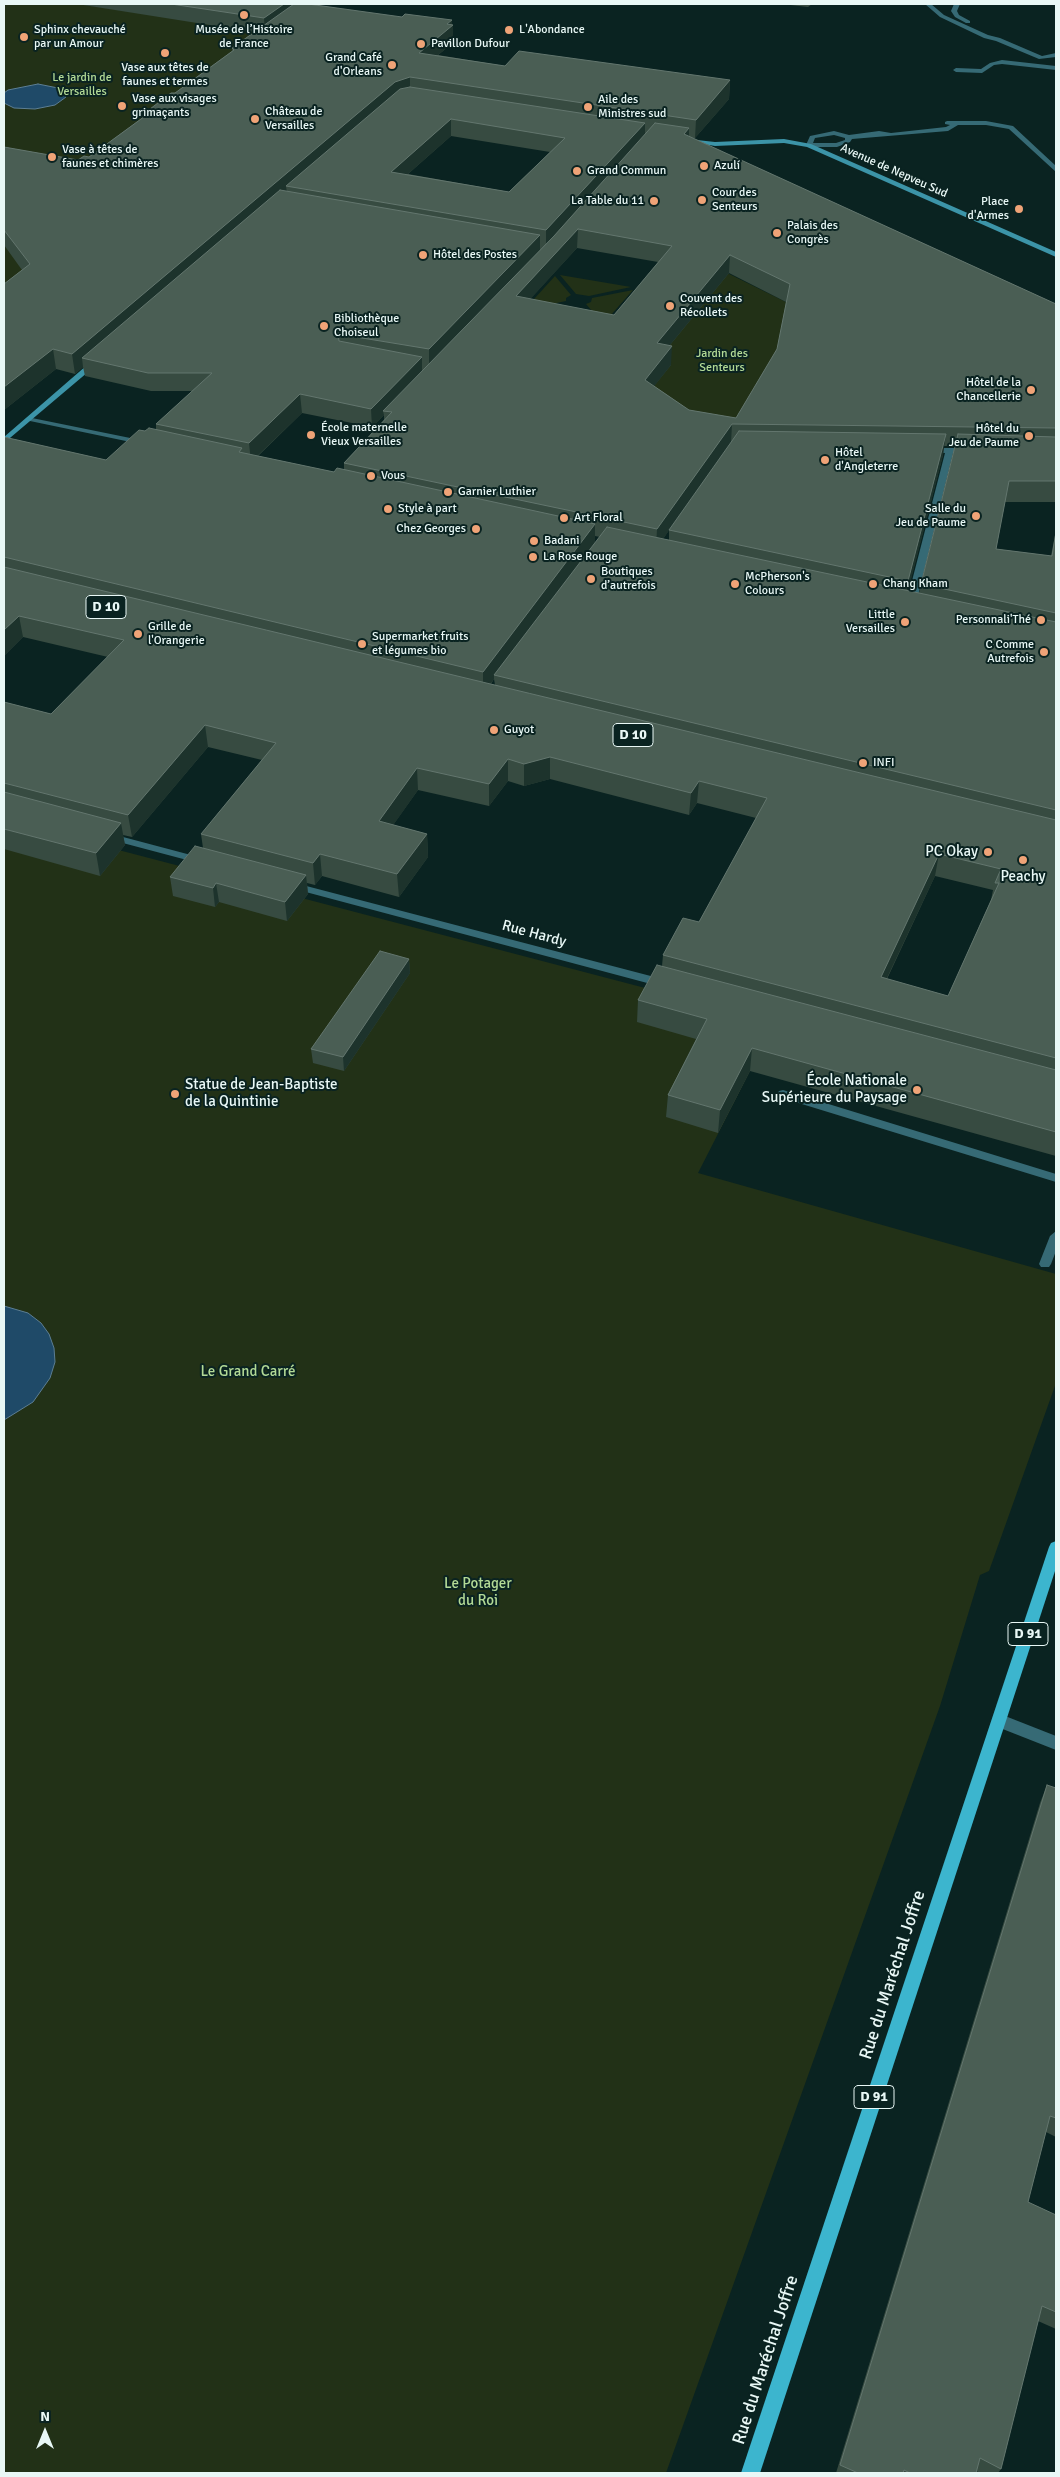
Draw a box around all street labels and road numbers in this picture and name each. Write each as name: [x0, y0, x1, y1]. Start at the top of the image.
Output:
street label: Avenue de Nepveu Sud: [838, 141, 950, 201]
road number: D 10: [86, 596, 126, 618]
road number: D 10: [613, 724, 653, 746]
street label: Rue Hardy: [500, 917, 568, 951]
road number: D 91: [1008, 1622, 1048, 1646]
street label: Rue du Maréchal Joffre: [855, 1888, 931, 2062]
road number: D 91: [854, 2086, 894, 2108]
street label: Rue du Maréchal Joffre: [728, 2273, 804, 2447]

